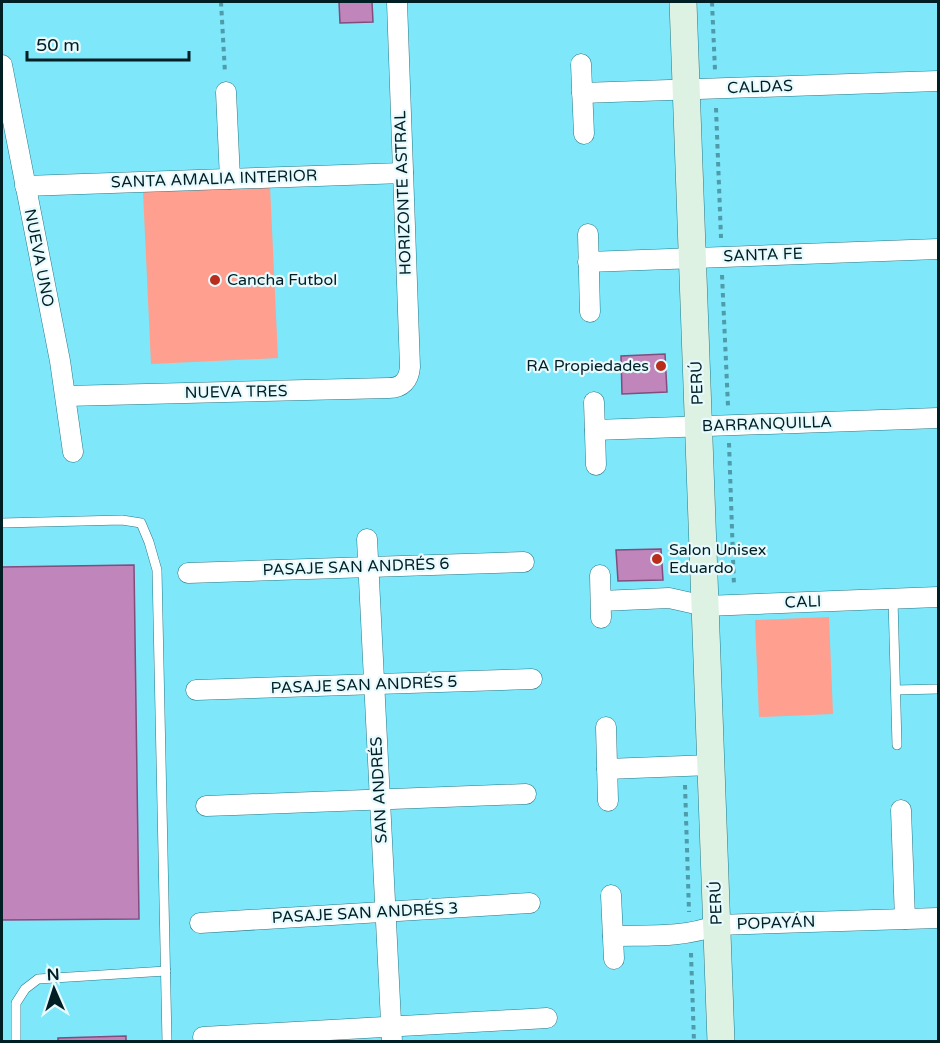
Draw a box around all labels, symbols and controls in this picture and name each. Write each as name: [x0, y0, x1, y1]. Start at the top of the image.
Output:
scale bar: [27, 24, 189, 62]
text: 50 m: [36, 34, 80, 56]
street label: CALDAS: [727, 76, 793, 98]
street label: HORIZONTE ASTRAL: [390, 110, 416, 276]
street label: SANTA AMALIA INTERIOR: [111, 165, 317, 193]
street label: NUEVA UNO: [20, 207, 58, 309]
street label: SANTA FE: [723, 244, 803, 266]
place label: Cancha Futbol: [227, 270, 337, 290]
marker: Cancha Futbol: [208, 273, 222, 287]
place label: RA Propiedades: [526, 356, 649, 376]
marker: RA Propiedades: [654, 359, 668, 373]
street label: PERÚ: [686, 360, 708, 406]
street label: NUEVA TRES: [184, 381, 288, 403]
street label: BARRANQUILLA: [702, 412, 833, 436]
place label: Salon Unisex Eduardo: [669, 540, 766, 578]
marker: Salon Unisex Eduardo: [650, 552, 664, 566]
street label: PASAJE SAN ANDRÉS 6: [262, 554, 450, 580]
street label: CALI: [784, 591, 822, 613]
street label: PASAJE SAN ANDRÉS 5: [270, 672, 458, 698]
street label: SAN ANDRÉS: [366, 736, 392, 844]
street label: PERÚ: [705, 880, 727, 926]
street label: PASAJE SAN ANDRÉS 3: [271, 898, 459, 928]
street label: POPAYÁN: [736, 912, 816, 934]
north arrow: [24, 959, 84, 1019]
text: N: [46, 965, 60, 985]

